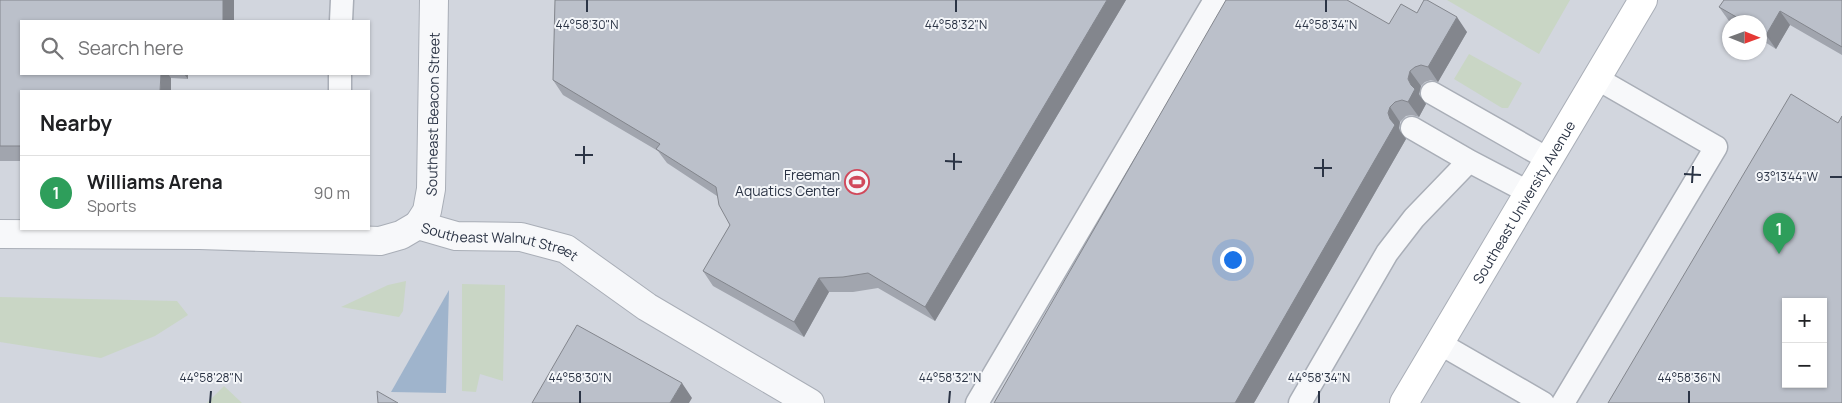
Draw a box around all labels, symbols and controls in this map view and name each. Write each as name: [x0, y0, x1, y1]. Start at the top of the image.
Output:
north arrow: [1722, 15, 1767, 60]
text: 44°58'30"N: [555, 16, 619, 33]
text: 44°58'32"N: [925, 16, 987, 33]
text: 44°58'34"N: [1295, 16, 1357, 33]
search box: [20, 20, 370, 75]
street label: Southeast Beacon Street: [420, 32, 443, 197]
icon: search: [38, 34, 66, 62]
text: Search here: [78, 35, 184, 61]
text: Nearby: [40, 109, 112, 137]
street label: Southeast University Avenue: [1468, 117, 1579, 287]
place label: Freeman Aquatics Center: [735, 165, 840, 200]
text: 93°13'44"W: [1756, 168, 1819, 185]
text: Williams Arena: [87, 169, 223, 195]
sports icon: Freeman Aquatics Center: [844, 169, 870, 195]
text: 1: [52, 182, 60, 204]
text: 90 m: [314, 182, 350, 204]
text: Sports: [87, 195, 136, 217]
pin: 1: [1763, 213, 1795, 254]
street label: Southeast Walnut Street: [419, 217, 583, 265]
your location: [1220, 247, 1246, 273]
map controls: [1782, 298, 1827, 388]
button: +: [1782, 298, 1827, 343]
button: −: [1782, 343, 1827, 388]
text: 44°58'28"N: [180, 369, 242, 386]
text: 44°58'30"N: [548, 369, 612, 386]
text: 44°58'32"N: [919, 369, 981, 386]
text: 44°58'34"N: [1288, 369, 1350, 386]
text: 44°58'36"N: [1657, 369, 1721, 386]

